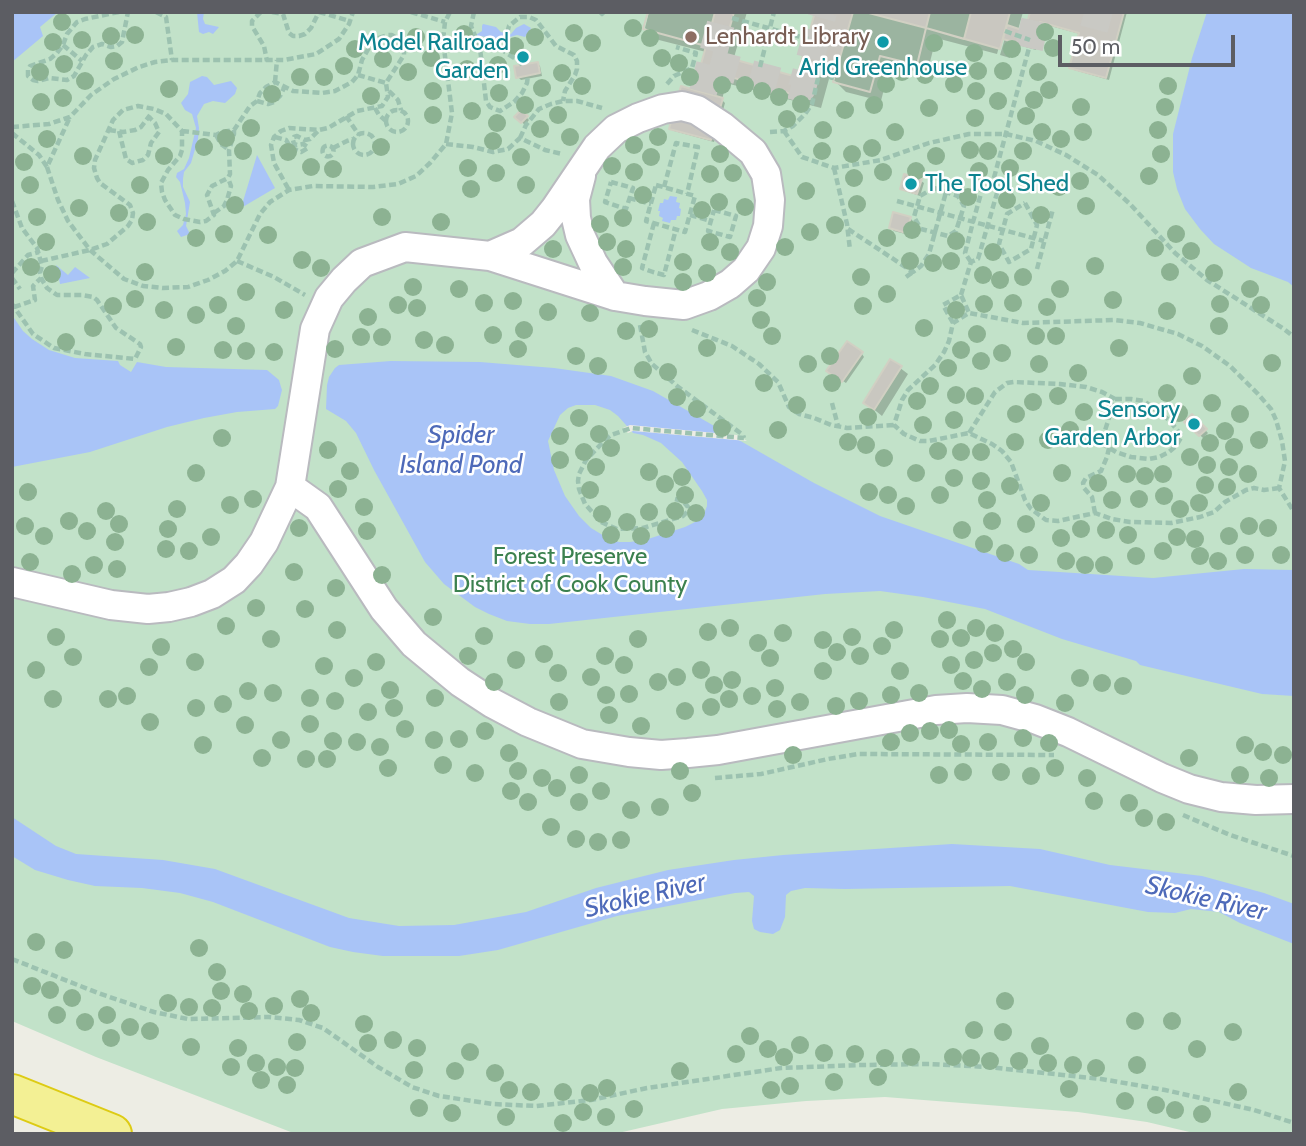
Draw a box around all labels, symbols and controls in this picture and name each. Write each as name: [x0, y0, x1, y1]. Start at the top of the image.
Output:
scale bar: [1061, 21, 1238, 65]
place label: Lenhardt Library: [705, 23, 870, 51]
place label: Model Railroad Garden: [358, 29, 509, 85]
marker: Lenhardt Library: [683, 29, 699, 45]
marker: Arid Greenhouse: [875, 34, 891, 50]
text: 50 m: [1071, 34, 1120, 59]
marker: Model Railroad Garden: [515, 49, 531, 65]
place label: Arid Greenhouse: [799, 54, 967, 82]
place label: The Tool Shed: [925, 170, 1069, 198]
marker: The Tool Shed: [903, 176, 919, 192]
place label: Sensory Garden Arbor: [1044, 396, 1180, 452]
marker: Sensory Garden Arbor: [1186, 416, 1202, 432]
water label: Spider Island Pond: [400, 419, 522, 480]
park label: Forest Preserve District of Cook County: [453, 543, 687, 599]
water label: Skokie River: [581, 867, 709, 925]
water label: Skokie River: [1142, 870, 1270, 928]

